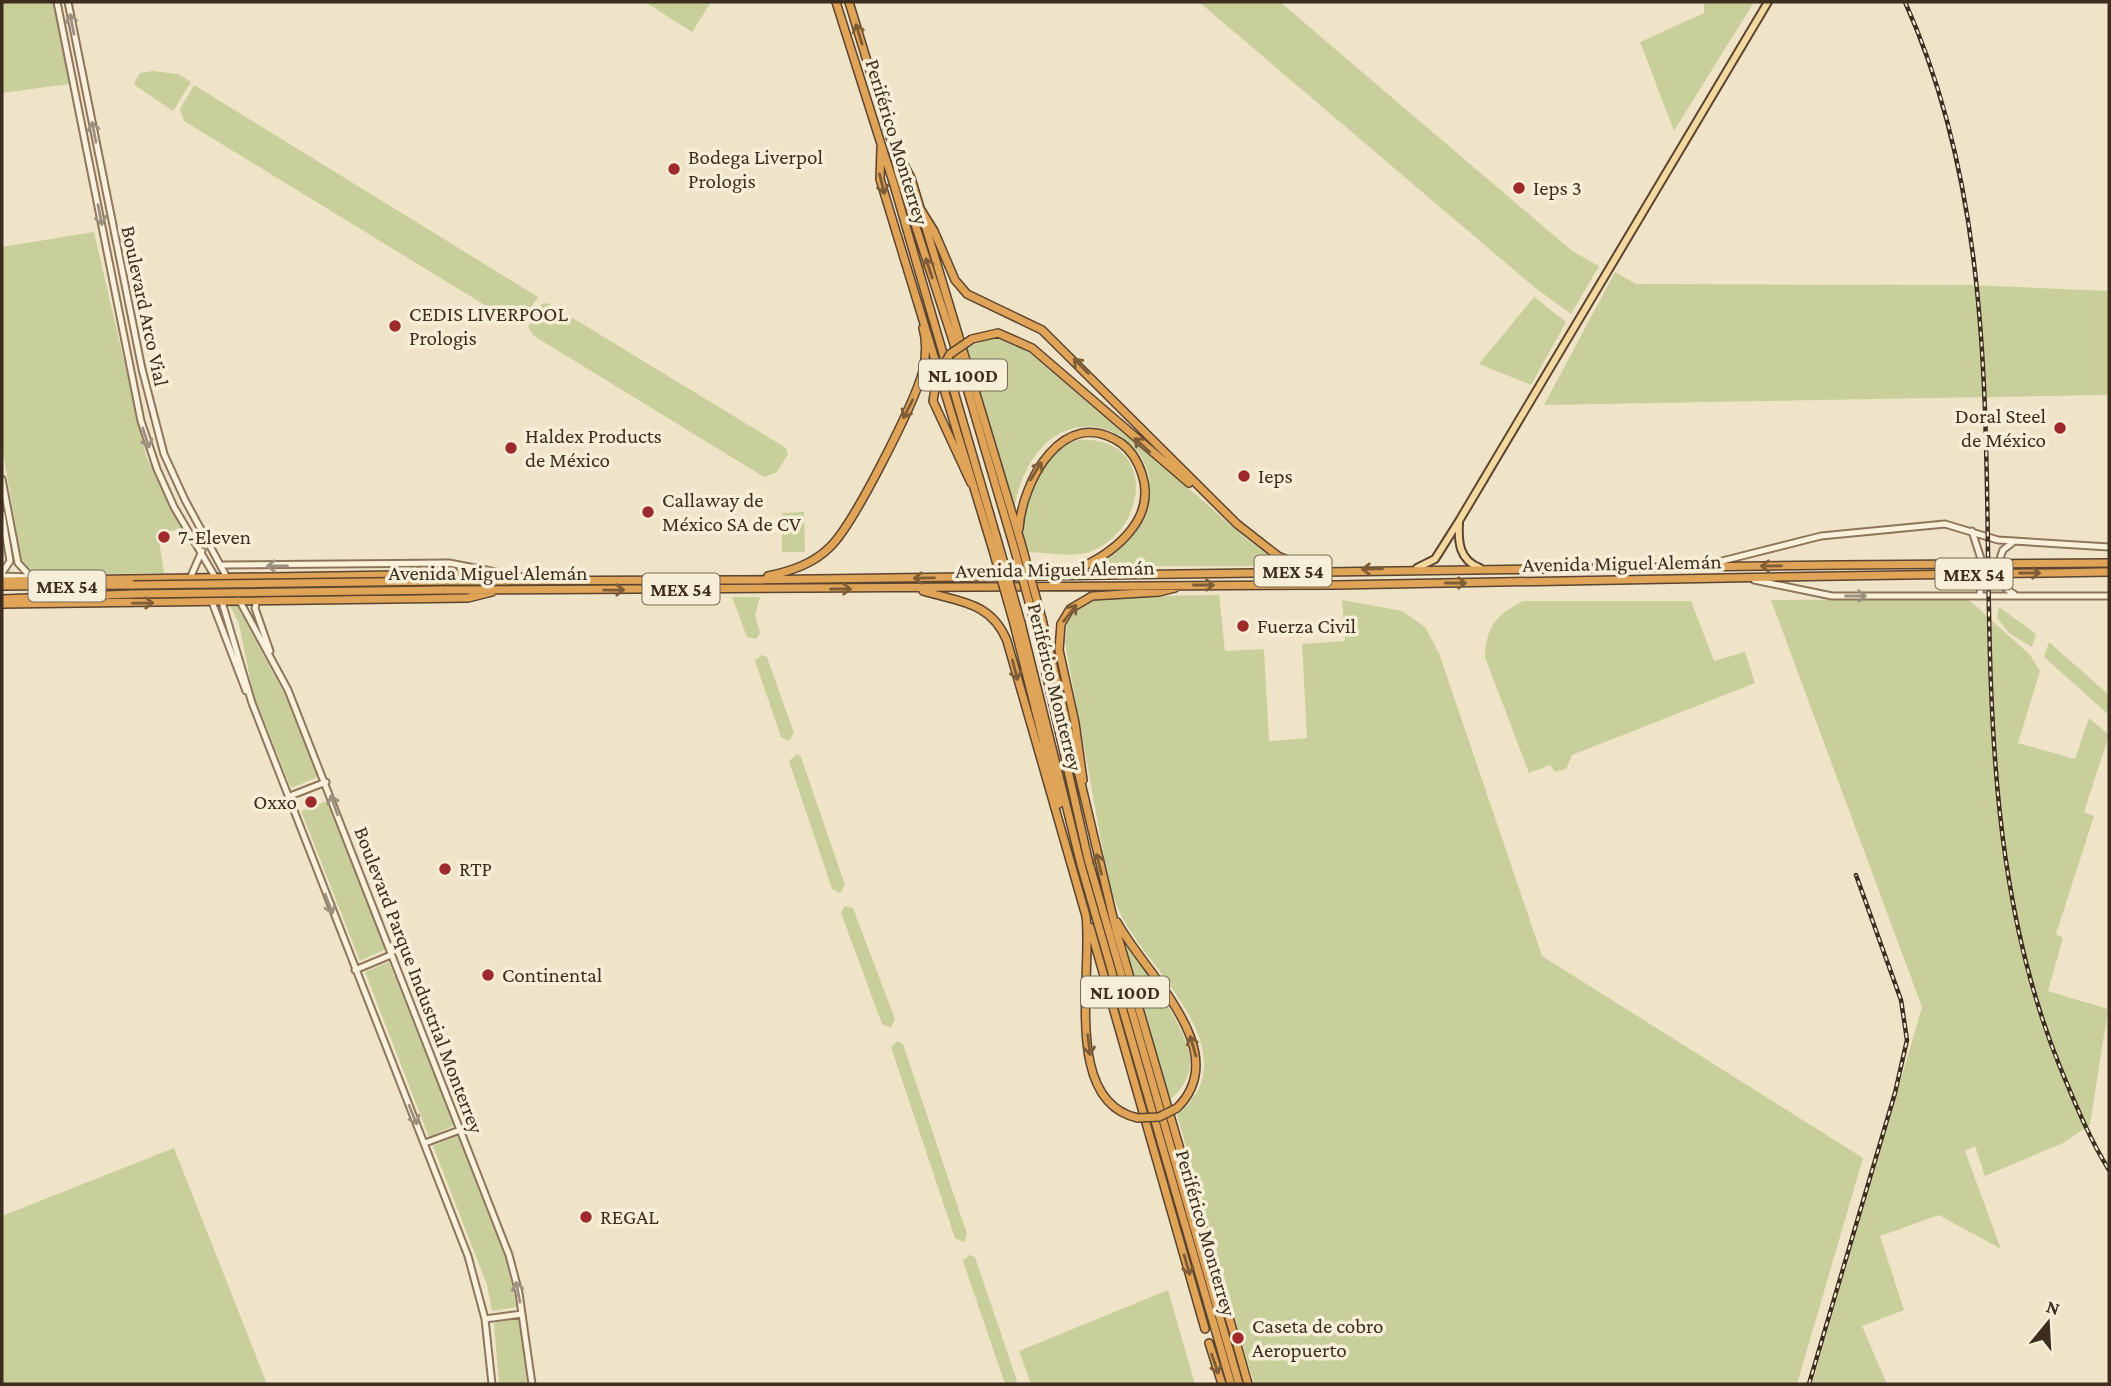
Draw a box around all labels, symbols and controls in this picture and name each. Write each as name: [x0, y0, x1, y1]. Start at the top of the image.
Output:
one-way arrow: [65, 13, 79, 36]
one-way arrow: [851, 23, 864, 45]
street label: Periférico Monterrey: [860, 56, 934, 228]
one-way arrow: [87, 121, 100, 144]
place label: Bodega Liverpol Prologis: [688, 145, 823, 193]
marker: Bodega Liverpol Prologis: [666, 161, 682, 177]
one-way arrow: [876, 172, 889, 194]
place label: Ieps 3: [1533, 176, 1582, 200]
marker: Ieps 3: [1511, 180, 1527, 196]
one-way arrow: [93, 203, 107, 226]
street label: Boulevard Arco Vial: [116, 224, 174, 388]
one-way arrow: [922, 257, 934, 279]
place label: CEDIS LIVERPOOL Prologis: [409, 302, 568, 350]
marker: CEDIS LIVERPOOL Prologis: [387, 318, 403, 334]
one-way arrow: [1073, 358, 1090, 375]
road number: NL 100D: [919, 360, 1007, 390]
one-way arrow: [900, 398, 914, 419]
place label: Doral Steel de México: [1955, 404, 2046, 452]
marker: Doral Steel de México: [2052, 420, 2068, 436]
place label: Haldex Products de México: [525, 424, 662, 472]
one-way arrow: [141, 426, 154, 448]
one-way arrow: [1134, 436, 1151, 453]
marker: Haldex Products de México: [503, 440, 519, 456]
one-way arrow: [1029, 462, 1043, 482]
place label: Ieps: [1258, 464, 1293, 488]
marker: Ieps: [1236, 468, 1252, 484]
place label: Callaway de México SA de CV: [662, 488, 801, 536]
marker: Callaway de México SA de CV: [640, 504, 656, 520]
place label: 7-Eleven: [178, 525, 251, 549]
marker: 7-Eleven: [156, 529, 172, 545]
street label: Avenida Miguel Alemán: [1522, 549, 1722, 577]
street label: Avenida Miguel Alemán: [955, 555, 1155, 583]
road number: MEX 54: [1254, 556, 1332, 586]
road number: MEX 54: [1936, 558, 2012, 590]
one-way arrow: [266, 559, 289, 573]
one-way arrow: [1760, 560, 1783, 573]
street label: Avenida Miguel Alemán: [388, 561, 588, 585]
one-way arrow: [1361, 563, 1384, 576]
one-way arrow: [2018, 566, 2041, 580]
road number: MEX 54: [28, 570, 106, 601]
one-way arrow: [913, 571, 936, 585]
road number: MEX 54: [642, 574, 720, 604]
one-way arrow: [1445, 576, 1468, 590]
one-way arrow: [1193, 578, 1216, 592]
one-way arrow: [829, 582, 852, 596]
one-way arrow: [602, 583, 625, 597]
one-way arrow: [1845, 589, 1868, 603]
one-way arrow: [132, 596, 155, 610]
street label: Periférico Monterrey: [1023, 601, 1088, 774]
one-way arrow: [1062, 604, 1077, 622]
place label: Fuerza Civil: [1257, 614, 1356, 638]
marker: Fuerza Civil: [1235, 618, 1251, 634]
one-way arrow: [1009, 658, 1022, 681]
place label: Oxxo: [253, 790, 297, 814]
marker: Oxxo: [303, 794, 319, 810]
one-way arrow: [327, 795, 339, 817]
street label: Boulevard Parque Industrial Monterrey: [349, 823, 489, 1137]
one-way arrow: [1092, 853, 1105, 876]
place label: RTP: [459, 857, 492, 881]
marker: RTP: [437, 861, 453, 877]
one-way arrow: [324, 892, 337, 914]
place label: Continental: [502, 963, 602, 987]
marker: Continental: [480, 967, 496, 983]
road number: NL 100D: [1081, 976, 1169, 1008]
one-way arrow: [1082, 1033, 1095, 1056]
one-way arrow: [1186, 1036, 1199, 1058]
one-way arrow: [408, 1104, 421, 1126]
street label: Periférico Monterrey: [1171, 1147, 1241, 1319]
place label: REGAL: [600, 1205, 659, 1229]
marker: REGAL: [578, 1209, 594, 1225]
one-way arrow: [1181, 1253, 1194, 1276]
one-way arrow: [511, 1281, 525, 1304]
north arrow: [2013, 1288, 2083, 1358]
text: N: [2044, 1295, 2063, 1319]
place label: Caseta de cobro Aeropuerto: [1252, 1314, 1383, 1362]
marker: Caseta de cobro Aeropuerto: [1230, 1330, 1246, 1346]
one-way arrow: [1210, 1352, 1222, 1374]

